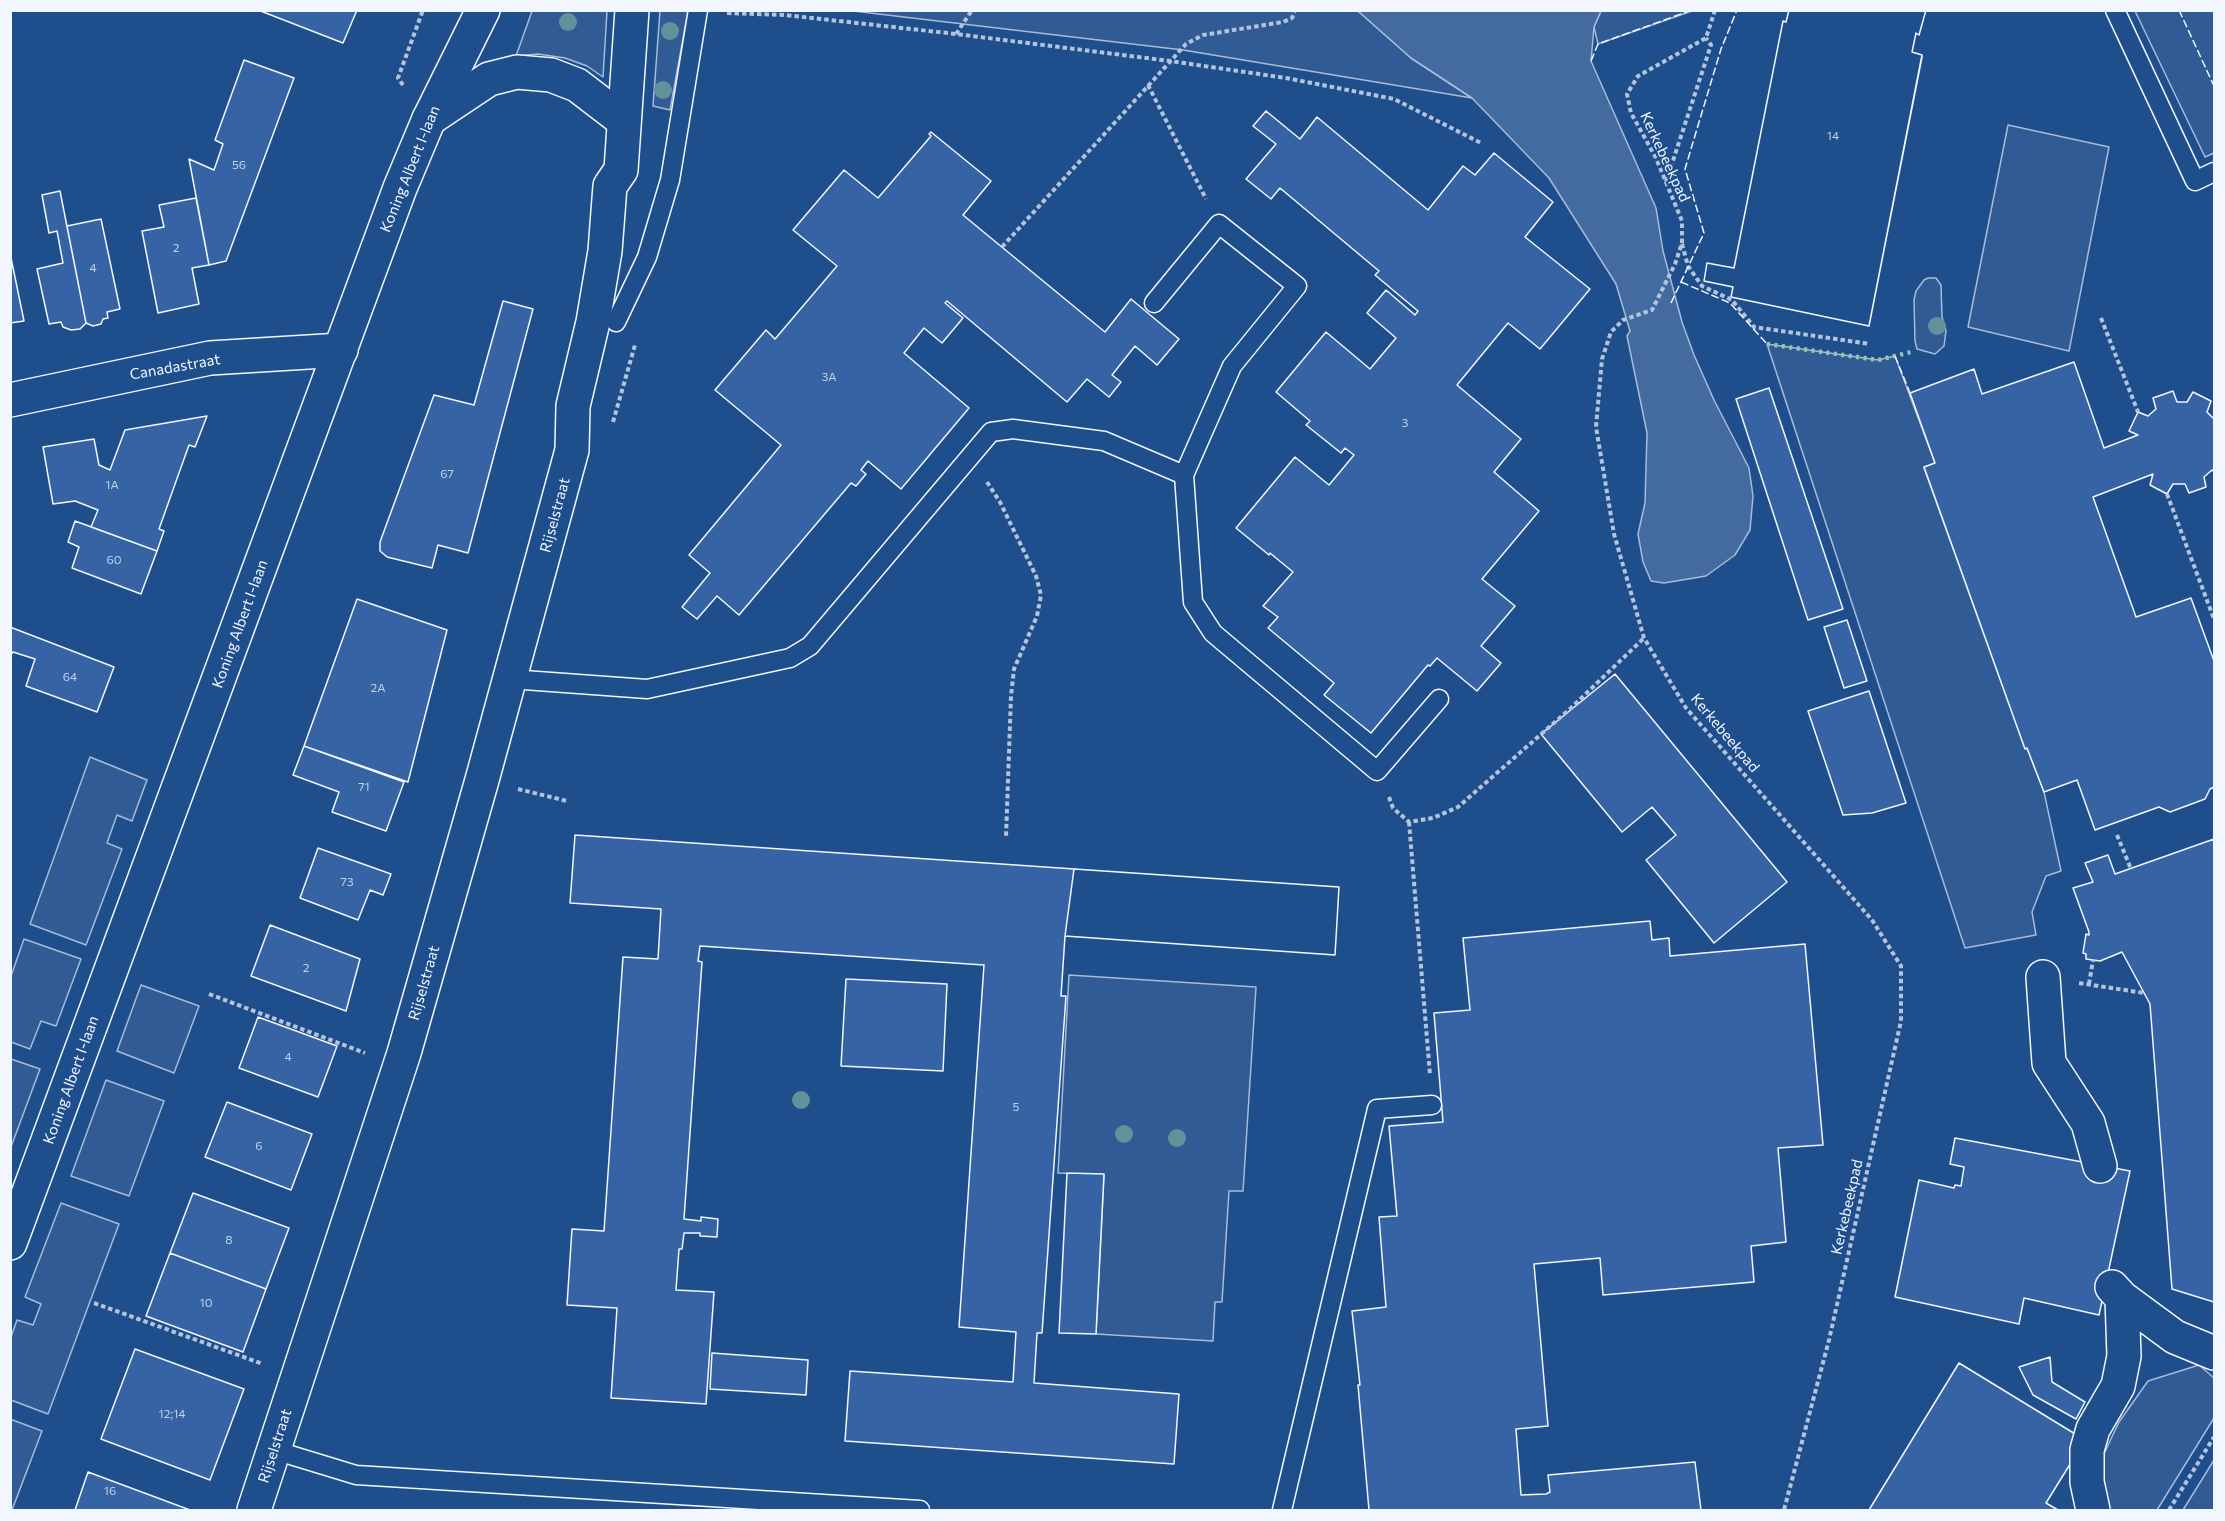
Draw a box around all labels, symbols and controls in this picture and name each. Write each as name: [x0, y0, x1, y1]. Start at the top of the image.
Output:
street label: Koning Albert I-laan: [376, 103, 444, 235]
street label: Kerkebeekpad: [1636, 109, 1694, 205]
house number: 14: [1827, 129, 1839, 143]
house number: 56: [232, 158, 246, 172]
house number: 2: [173, 241, 179, 255]
house number: 4: [89, 261, 97, 275]
street label: Canadastraat: [128, 350, 222, 384]
house number: 3A: [822, 370, 836, 384]
house number: 3: [1402, 416, 1408, 430]
house number: 67: [440, 467, 454, 481]
street label: Rijselstraat: [536, 476, 574, 554]
house number: 1A: [105, 478, 119, 492]
house number: 60: [106, 553, 122, 567]
street label: Koning Albert I-laan: [208, 557, 272, 691]
house number: 64: [63, 670, 77, 684]
house number: 2A: [371, 681, 385, 695]
street label: Kerkebeekpad: [1687, 690, 1763, 776]
house number: 71: [358, 780, 370, 794]
house number: 73: [340, 875, 354, 889]
street label: Rijselstraat: [405, 944, 443, 1022]
house number: 2: [303, 961, 309, 975]
street label: Koning Albert I-laan: [39, 1013, 103, 1147]
house number: 4: [284, 1050, 292, 1064]
house number: 5: [1013, 1100, 1019, 1114]
house number: 6: [255, 1139, 263, 1153]
street label: Kerkebeekpad: [1827, 1158, 1867, 1256]
house number: 8: [225, 1233, 233, 1247]
house number: 10: [200, 1296, 212, 1310]
house number: 12;14: [159, 1407, 185, 1421]
street label: Rijselstraat: [255, 1407, 295, 1485]
house number: 16: [104, 1484, 116, 1498]

